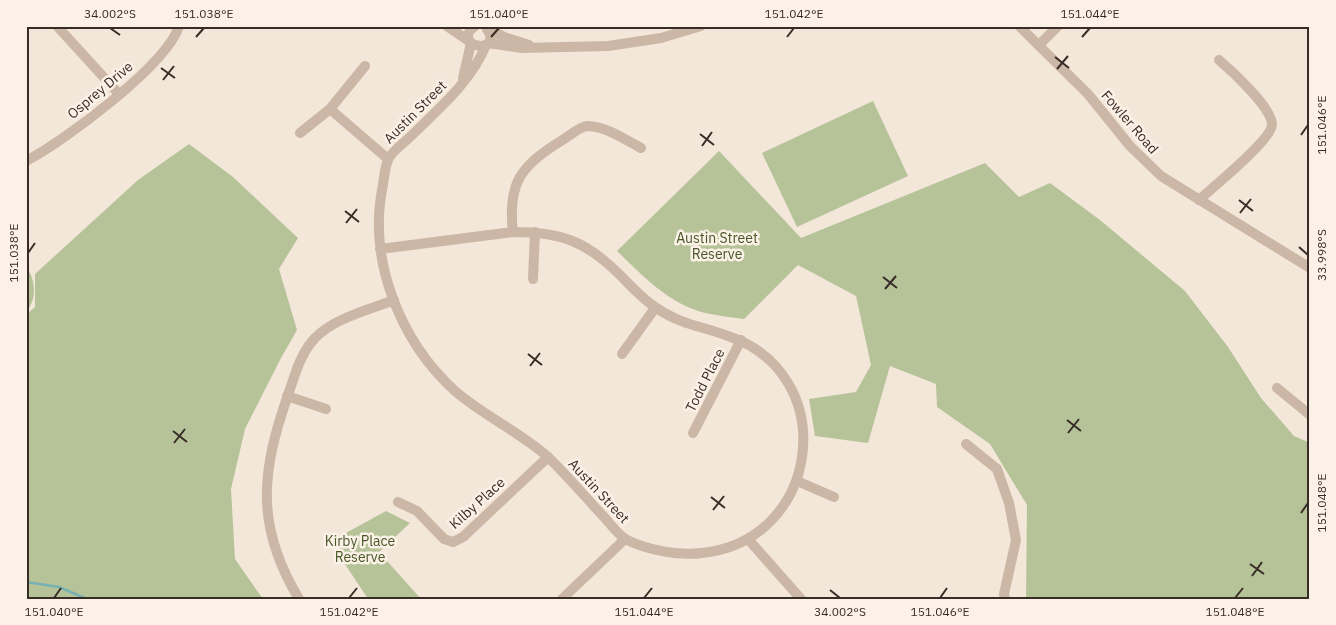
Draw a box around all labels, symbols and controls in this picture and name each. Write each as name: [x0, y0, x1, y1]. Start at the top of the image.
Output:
text: 34.002°S: [84, 6, 136, 21]
text: 151.038°E: [174, 6, 234, 21]
text: 151.040°E: [469, 6, 529, 21]
text: 151.042°E: [764, 6, 824, 21]
text: 151.044°E: [1060, 6, 1120, 21]
street label: Osprey Drive: [63, 57, 137, 123]
street label: Austin Street: [380, 77, 450, 147]
street label: Fowler Road: [1098, 87, 1162, 157]
text: 151.046°E: [1314, 95, 1329, 155]
text: 151.038°E: [6, 223, 21, 283]
park label: Austin Street Reserve: [676, 229, 758, 263]
text: 33.998°S: [1314, 229, 1329, 281]
street label: Todd Place: [681, 345, 729, 415]
street label: Austin Street: [565, 455, 634, 527]
street label: Kilby Place: [445, 473, 509, 533]
text: 151.048°E: [1314, 473, 1329, 533]
park label: Kirby Place Reserve: [325, 532, 395, 566]
text: 151.040°E: [24, 604, 84, 619]
text: 151.042°E: [319, 604, 379, 619]
text: 151.044°E: [614, 604, 674, 619]
text: 34.002°S: [814, 604, 866, 619]
text: 151.046°E: [910, 604, 970, 619]
text: 151.048°E: [1205, 604, 1265, 619]

